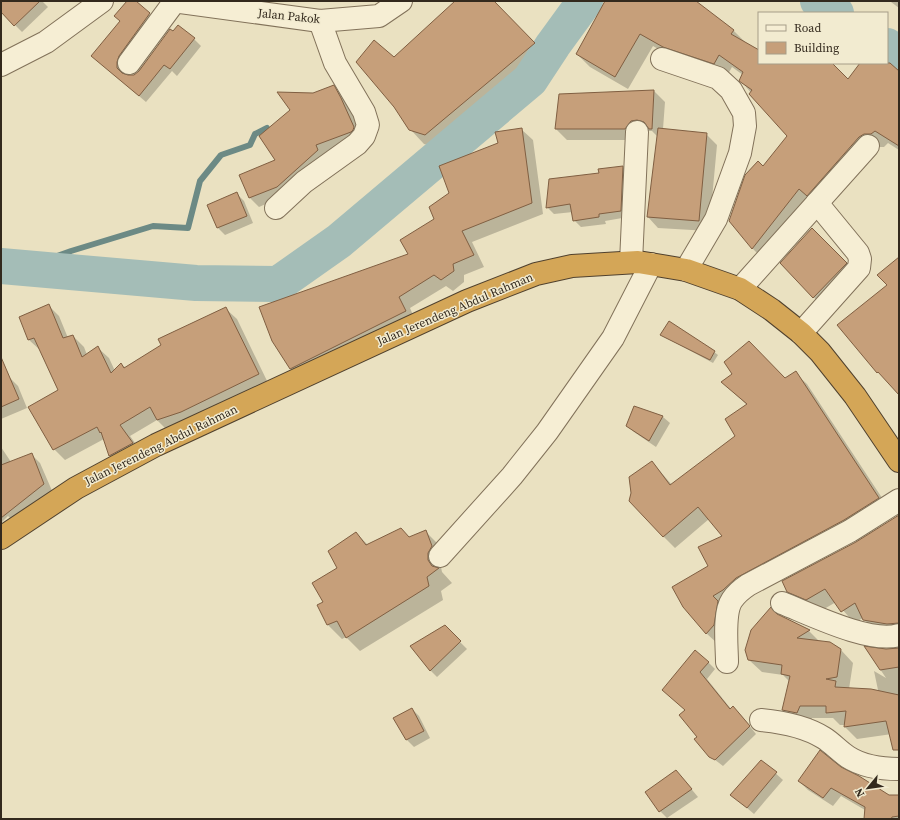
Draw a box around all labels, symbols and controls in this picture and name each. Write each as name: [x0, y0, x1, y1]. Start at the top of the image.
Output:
street label: Jalan Pakok: [256, 5, 321, 27]
legend: [758, 12, 888, 64]
text: Road: [794, 20, 821, 36]
text: Building: [794, 40, 839, 56]
street label: Jalan Jerendeng Abdul Rahman: [374, 269, 535, 350]
street label: Jalan Jerendeng Abdul Rahman: [81, 401, 240, 489]
north arrow: [848, 768, 888, 808]
text: N: [851, 785, 868, 800]

